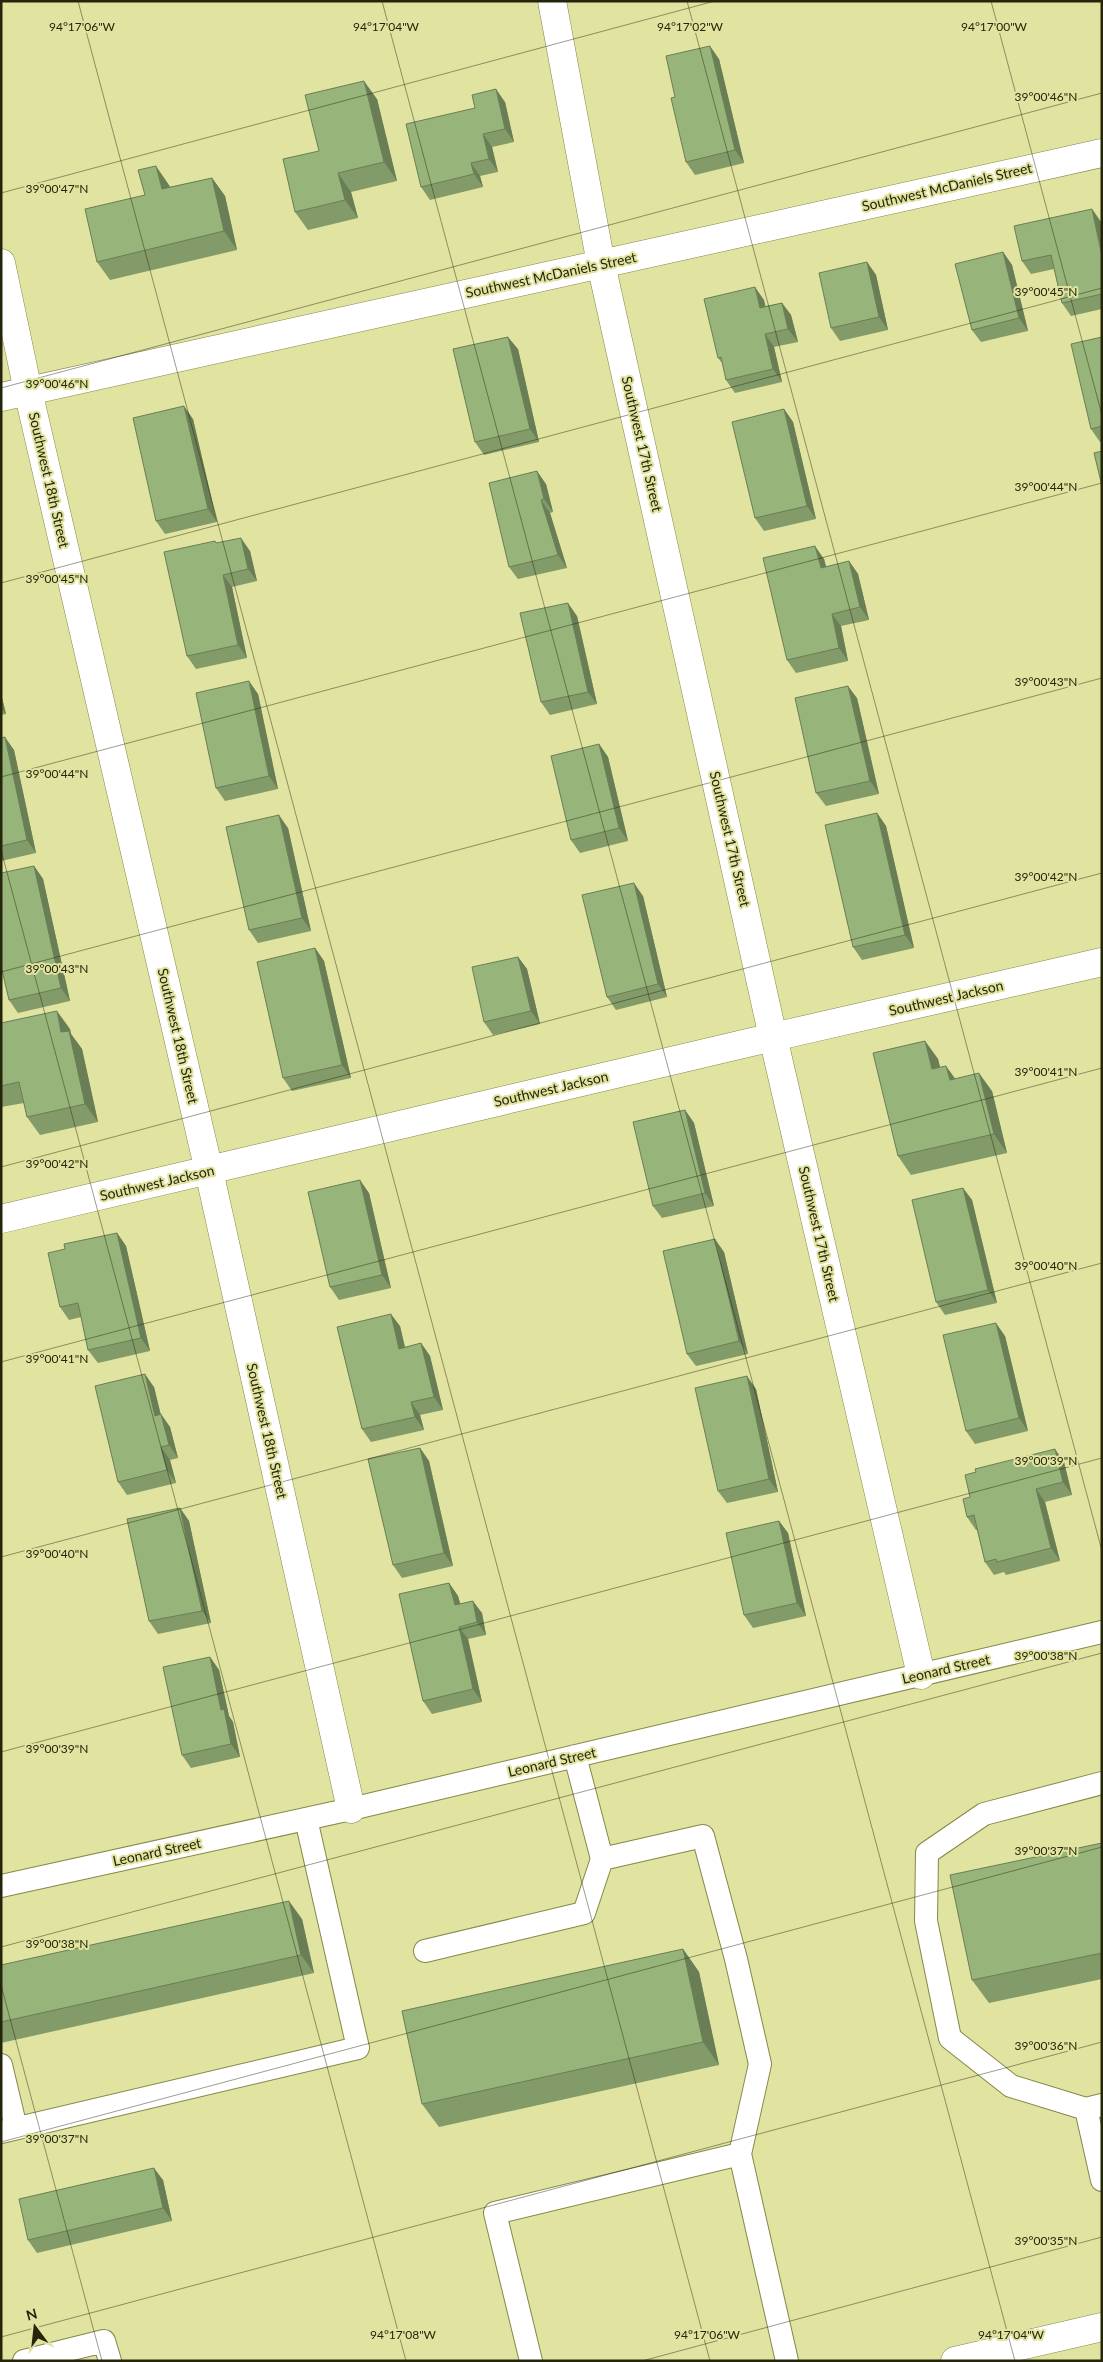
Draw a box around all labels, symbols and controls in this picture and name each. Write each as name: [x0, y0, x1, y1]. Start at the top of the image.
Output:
text: 94°17'06"W: [49, 19, 116, 34]
text: 94°17'04"W: [353, 19, 420, 34]
text: 94°17'02"W: [657, 19, 724, 34]
text: 94°17'00"W: [961, 19, 1028, 34]
text: 39°00'46"N: [1015, 89, 1077, 104]
street label: Southwest McDaniels Street: [860, 159, 1034, 214]
text: 39°00'47"N: [26, 181, 88, 196]
street label: Southwest McDaniels Street: [464, 248, 638, 301]
text: 39°00'45"N: [1015, 284, 1077, 299]
street label: Southwest 17th Street: [619, 374, 666, 513]
text: 39°00'46"N: [26, 376, 88, 391]
street label: Southwest 18th Street: [26, 410, 73, 549]
text: 39°00'44"N: [1015, 479, 1077, 494]
text: 39°00'45"N: [26, 571, 88, 586]
text: 39°00'43"N: [1015, 674, 1077, 689]
text: 39°00'44"N: [26, 766, 88, 781]
street label: Southwest 17th Street: [707, 769, 754, 908]
text: 39°00'42"N: [1015, 869, 1077, 884]
text: 39°00'43"N: [26, 961, 88, 976]
street label: Southwest 18th Street: [155, 966, 202, 1105]
street label: Southwest Jackson: [887, 976, 1005, 1019]
text: 39°00'41"N: [1015, 1064, 1077, 1079]
street label: Southwest Jackson: [492, 1067, 610, 1110]
text: 39°00'42"N: [26, 1156, 88, 1171]
street label: Southwest Jackson: [98, 1161, 216, 1204]
street label: Southwest 17th Street: [796, 1164, 843, 1303]
text: 39°00'40"N: [1015, 1258, 1077, 1273]
text: 39°00'41"N: [26, 1351, 88, 1366]
street label: Southwest 18th Street: [244, 1361, 291, 1500]
text: 39°00'39"N: [1015, 1453, 1077, 1468]
text: 39°00'40"N: [26, 1546, 88, 1561]
text: 39°00'38"N: [1015, 1648, 1077, 1663]
street label: Leonard Street: [900, 1650, 992, 1687]
text: 39°00'39"N: [26, 1741, 88, 1756]
street label: Leonard Street: [506, 1743, 598, 1780]
street label: Leonard Street: [111, 1834, 203, 1869]
text: 39°00'37"N: [1015, 1843, 1077, 1858]
text: 39°00'38"N: [26, 1936, 88, 1951]
text: 39°00'36"N: [1015, 2038, 1077, 2053]
text: 39°00'37"N: [26, 2131, 88, 2146]
text: 39°00'35"N: [1015, 2233, 1077, 2248]
north arrow: [10, 2302, 60, 2352]
text: N: [24, 2304, 39, 2324]
text: 94°17'08"W: [370, 2327, 437, 2342]
text: 94°17'06"W: [674, 2327, 741, 2342]
text: 94°17'04"W: [978, 2327, 1045, 2342]

